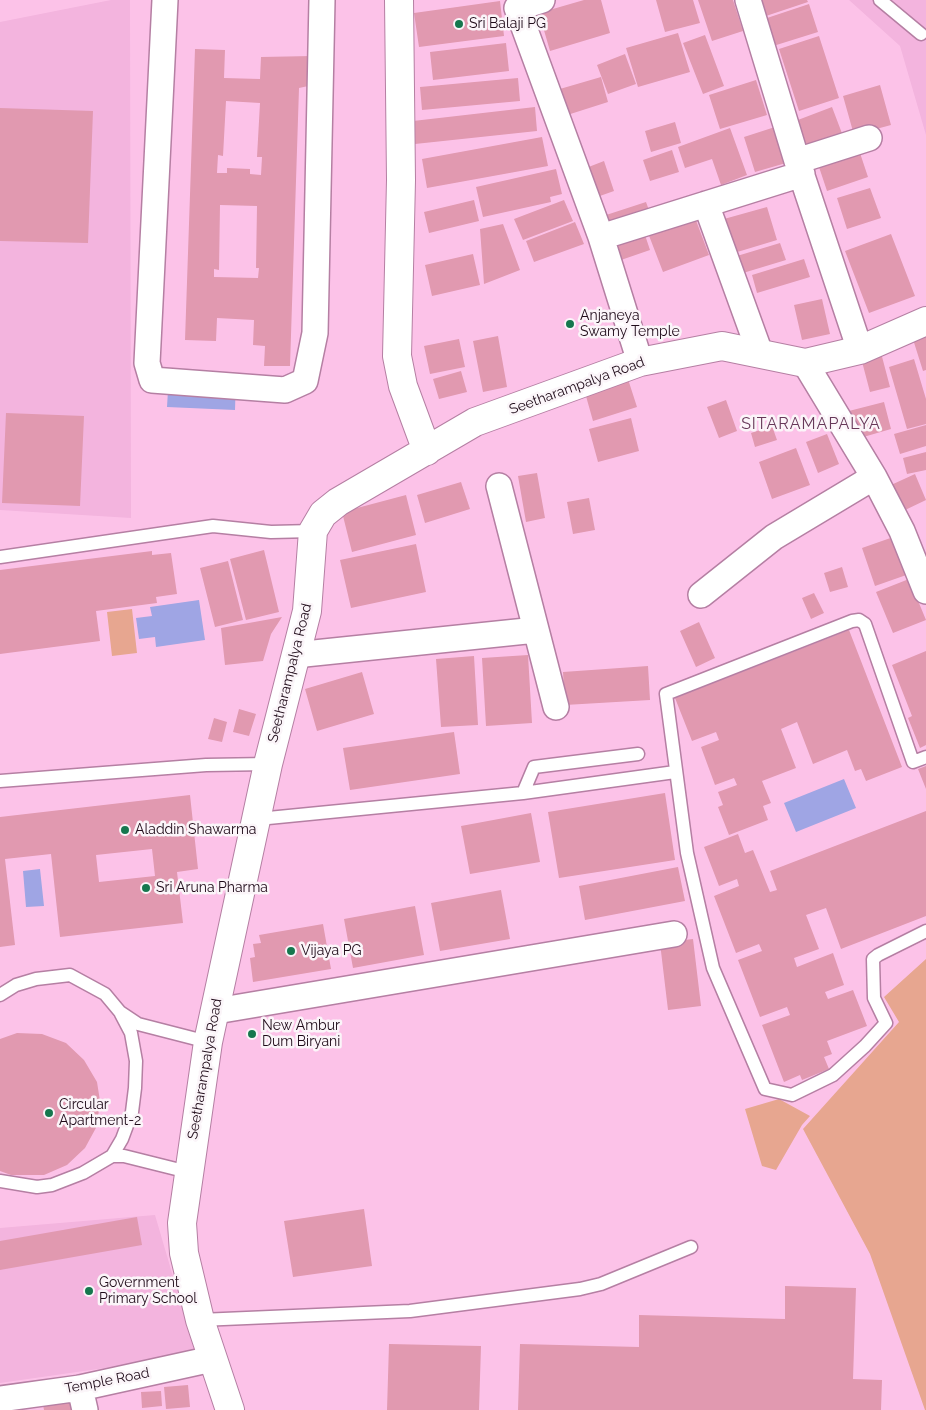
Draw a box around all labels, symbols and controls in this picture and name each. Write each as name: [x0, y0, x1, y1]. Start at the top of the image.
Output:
place label: Sri Balaji PG: [469, 16, 546, 32]
marker: Sri Balaji PG: [453, 18, 465, 30]
place label: Anjaneya Swamy Temple: [580, 308, 680, 341]
marker: Anjaneya Swamy Temple: [564, 318, 576, 330]
street label: Seetharampalya Road: [507, 354, 647, 418]
district label: SITARAMAPALYA: [740, 414, 882, 434]
street label: Seetharampalya Road: [265, 602, 315, 744]
place label: Aladdin Shawarma: [135, 822, 256, 838]
marker: Aladdin Shawarma: [119, 824, 131, 836]
place label: Sri Aruna Pharma: [156, 880, 268, 896]
marker: Sri Aruna Pharma: [140, 882, 152, 894]
place label: Vijaya PG: [301, 943, 361, 959]
marker: Vijaya PG: [285, 945, 297, 957]
street label: Seetharampalya Road: [184, 997, 226, 1141]
place label: New Ambur Dum Biryani: [262, 1018, 340, 1050]
marker: New Ambur Dum Biryani: [246, 1028, 258, 1040]
place label: Circular Apartment-2: [59, 1097, 141, 1130]
marker: Circular Apartment-2: [43, 1107, 55, 1119]
place label: Government Primary School: [99, 1275, 197, 1308]
marker: Government Primary School: [83, 1285, 95, 1297]
street label: Temple Road: [63, 1365, 151, 1397]

